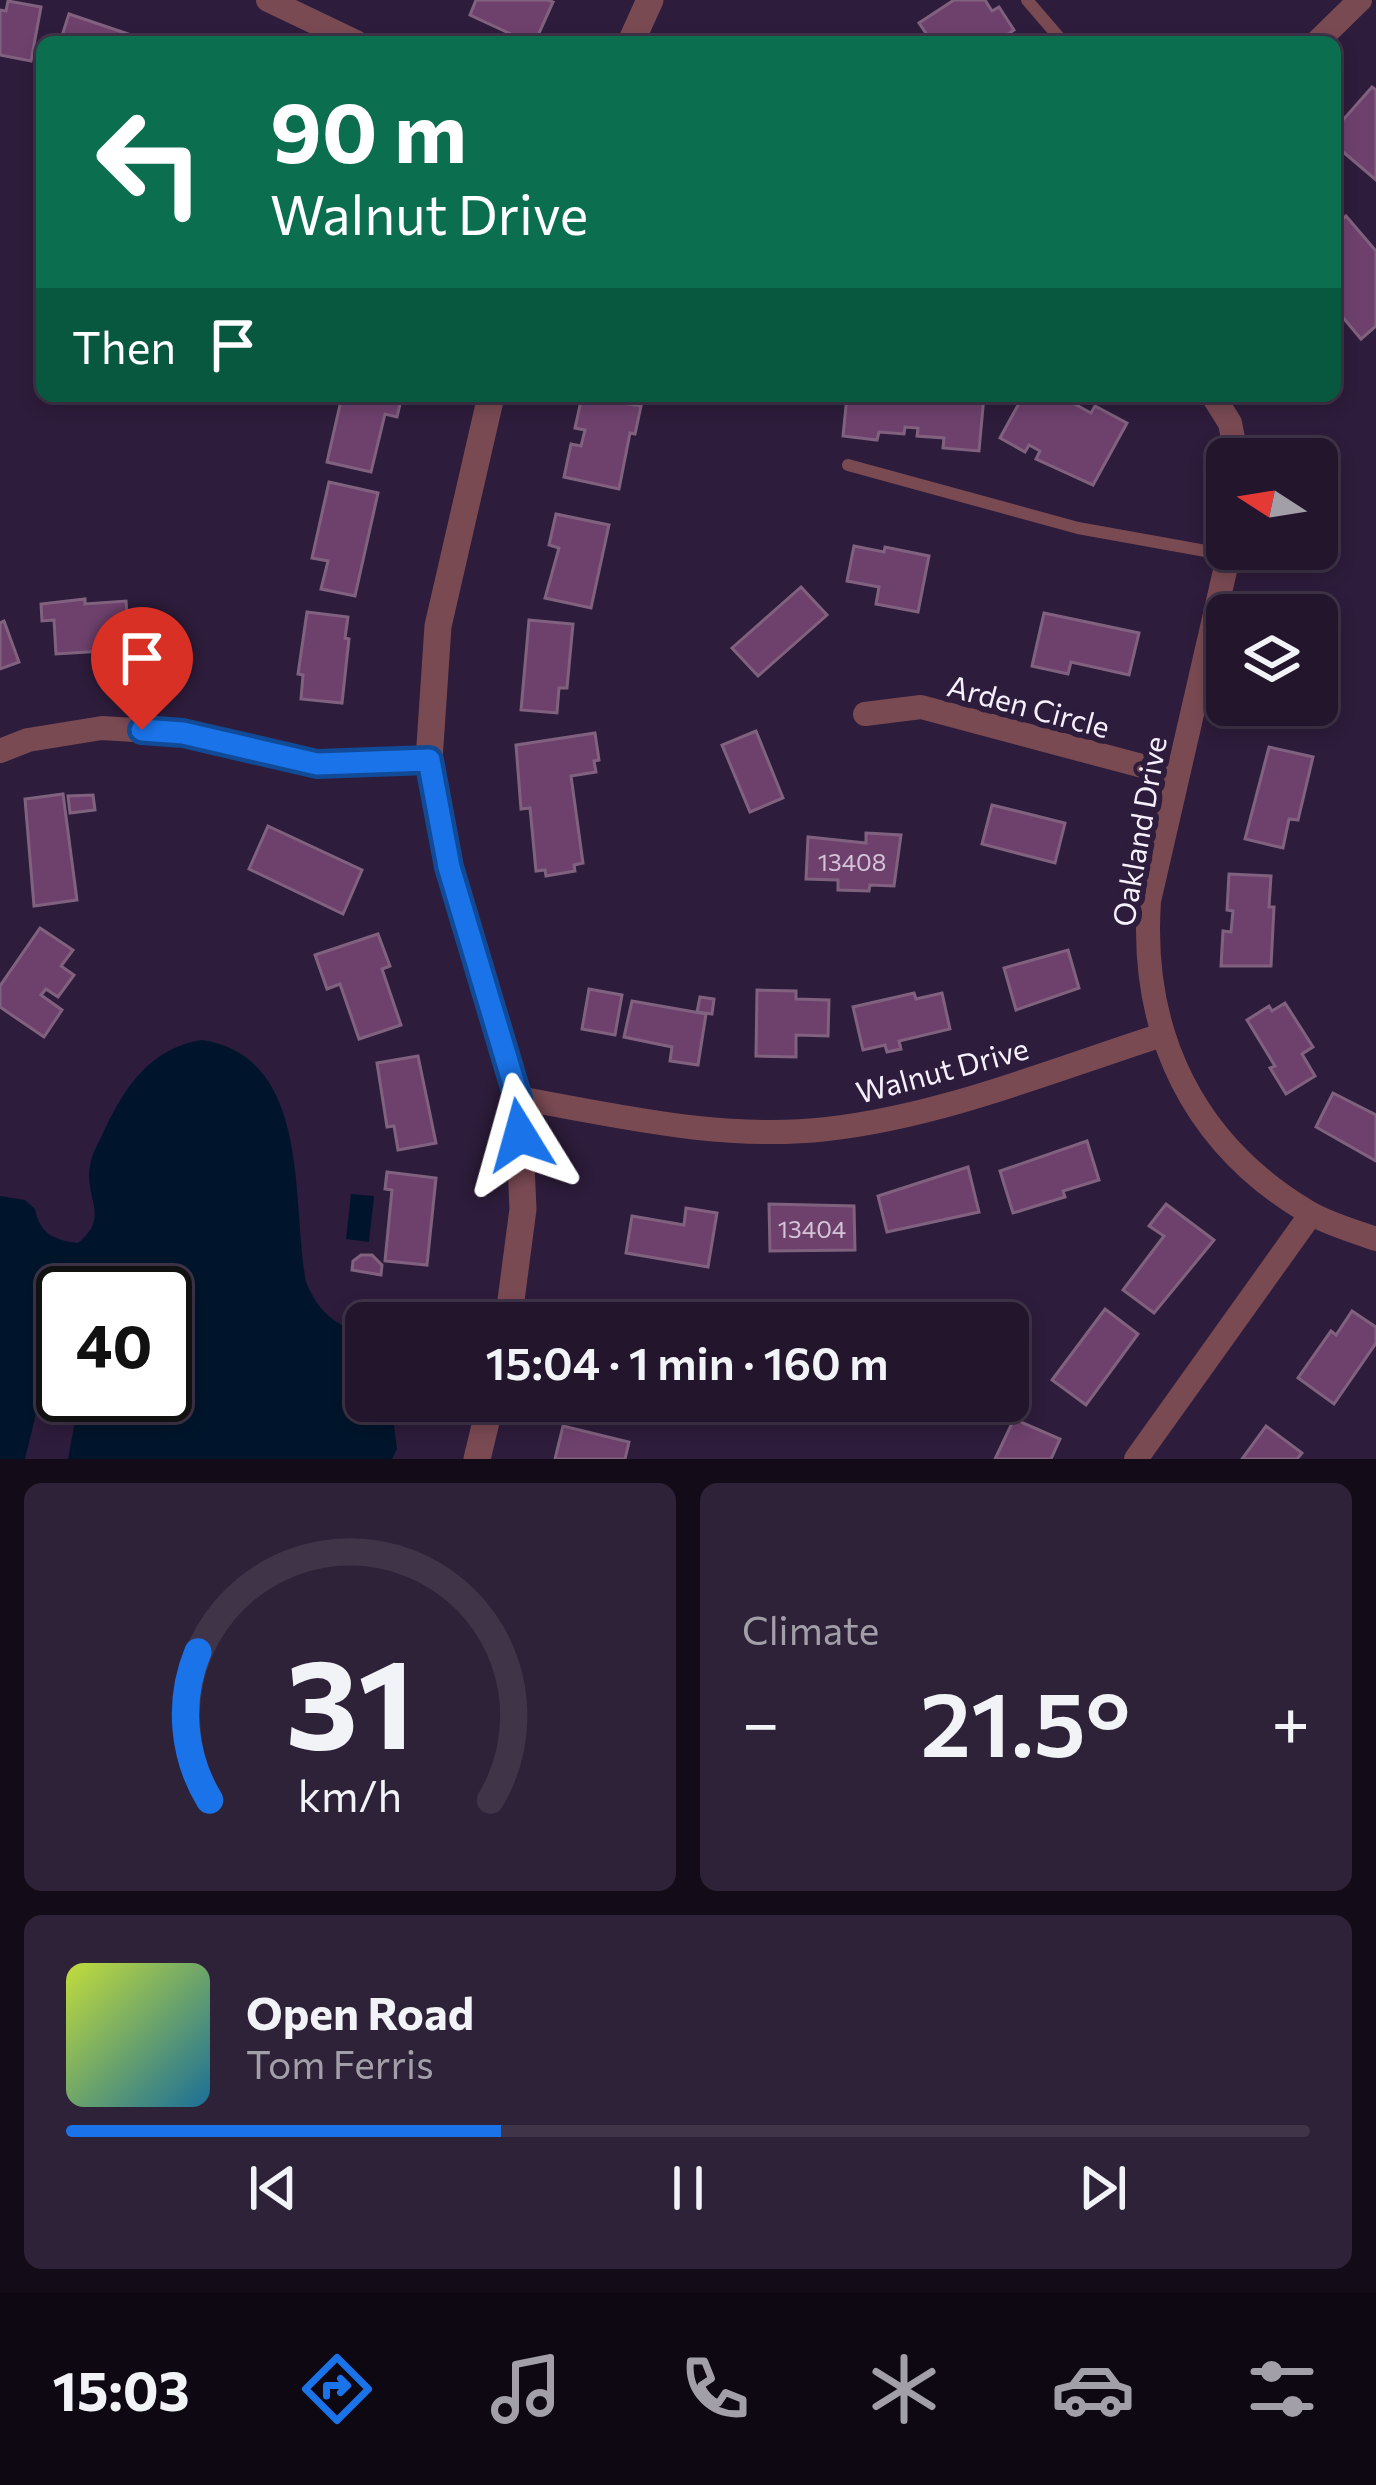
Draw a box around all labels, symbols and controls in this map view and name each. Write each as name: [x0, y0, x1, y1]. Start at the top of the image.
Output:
text: 90 m: [270, 78, 467, 180]
icon: left: [72, 84, 228, 240]
text: Walnut Drive: [270, 180, 588, 246]
icon: arrive: [200, 312, 266, 378]
text: Then: [72, 318, 176, 373]
north arrow: [1206, 438, 1338, 570]
map controls: [1206, 438, 1338, 726]
button: layers: [1206, 594, 1338, 726]
pin: [91, 607, 193, 730]
icon: arrive: [109, 625, 175, 691]
street label: Arden Circle: [944, 666, 1114, 744]
street label: Oakland Drive: [1103, 733, 1173, 929]
house number: 13408: [818, 847, 886, 876]
street label: Walnut Drive: [852, 1028, 1032, 1110]
position arrow: [457, 1072, 583, 1198]
house number: 13404: [778, 1214, 846, 1243]
speed limit sign: 40: [36, 1266, 192, 1422]
text: 15:04 · 1 min · 160 m: [485, 1334, 889, 1389]
text: Climate: [742, 1605, 879, 1653]
text: 31: [285, 1622, 415, 1775]
text: 21.5°: [920, 1665, 1131, 1776]
text: −: [742, 1680, 780, 1761]
text: +: [1271, 1680, 1310, 1761]
text: km/h: [298, 1768, 402, 1821]
text: Open Road: [246, 1984, 474, 2039]
text: Tom Ferris: [246, 2039, 434, 2087]
icon: previous: [240, 2155, 306, 2221]
icon: pause: [655, 2155, 721, 2221]
icon: next: [1070, 2155, 1136, 2221]
icon: directions: [295, 2347, 379, 2431]
icon: music: [484, 2347, 568, 2431]
icon: phone: [673, 2347, 757, 2431]
icon: climate: [862, 2347, 946, 2431]
icon: car: [1051, 2347, 1135, 2431]
icon: filters: [1240, 2347, 1324, 2431]
text: 15:03: [52, 2356, 190, 2422]

